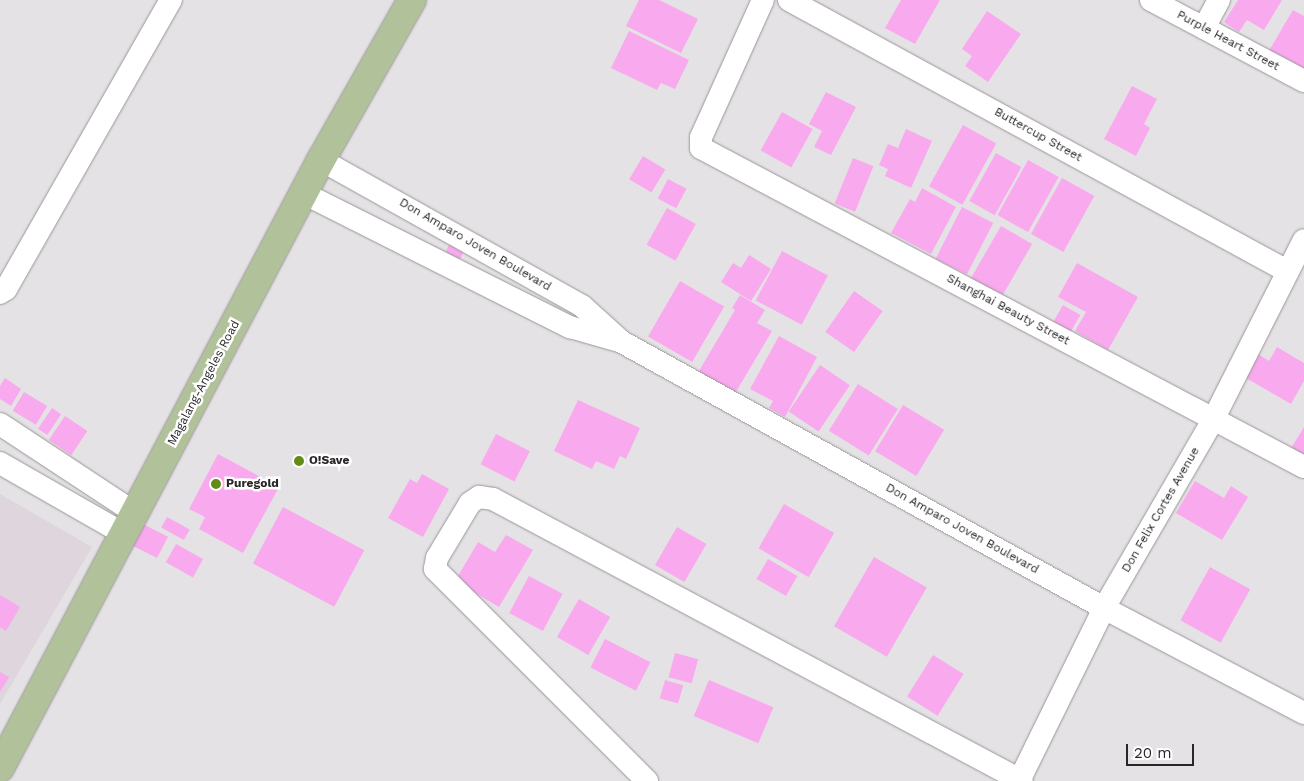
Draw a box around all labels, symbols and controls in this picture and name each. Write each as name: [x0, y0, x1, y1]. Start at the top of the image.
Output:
street label: Purple Heart Street: [1174, 8, 1282, 74]
street label: Buttercup Street: [992, 105, 1084, 165]
street label: Don Amparo Joven Boulevard: [396, 195, 554, 295]
street label: Shanghai Beauty Street: [944, 271, 1072, 349]
street label: Magalang-Angeles Road: [165, 318, 243, 448]
street label: Don Felix Cortes Avenue: [1119, 444, 1203, 576]
place label: O!Save: [309, 454, 349, 468]
marker: O!Save: [293, 455, 305, 467]
place label: Puregold: [226, 477, 279, 491]
marker: Puregold: [210, 478, 222, 490]
street label: Don Amparo Joven Boulevard: [883, 481, 1041, 577]
scale bar: [1129, 734, 1196, 766]
text: 20 m: [1134, 744, 1172, 762]

